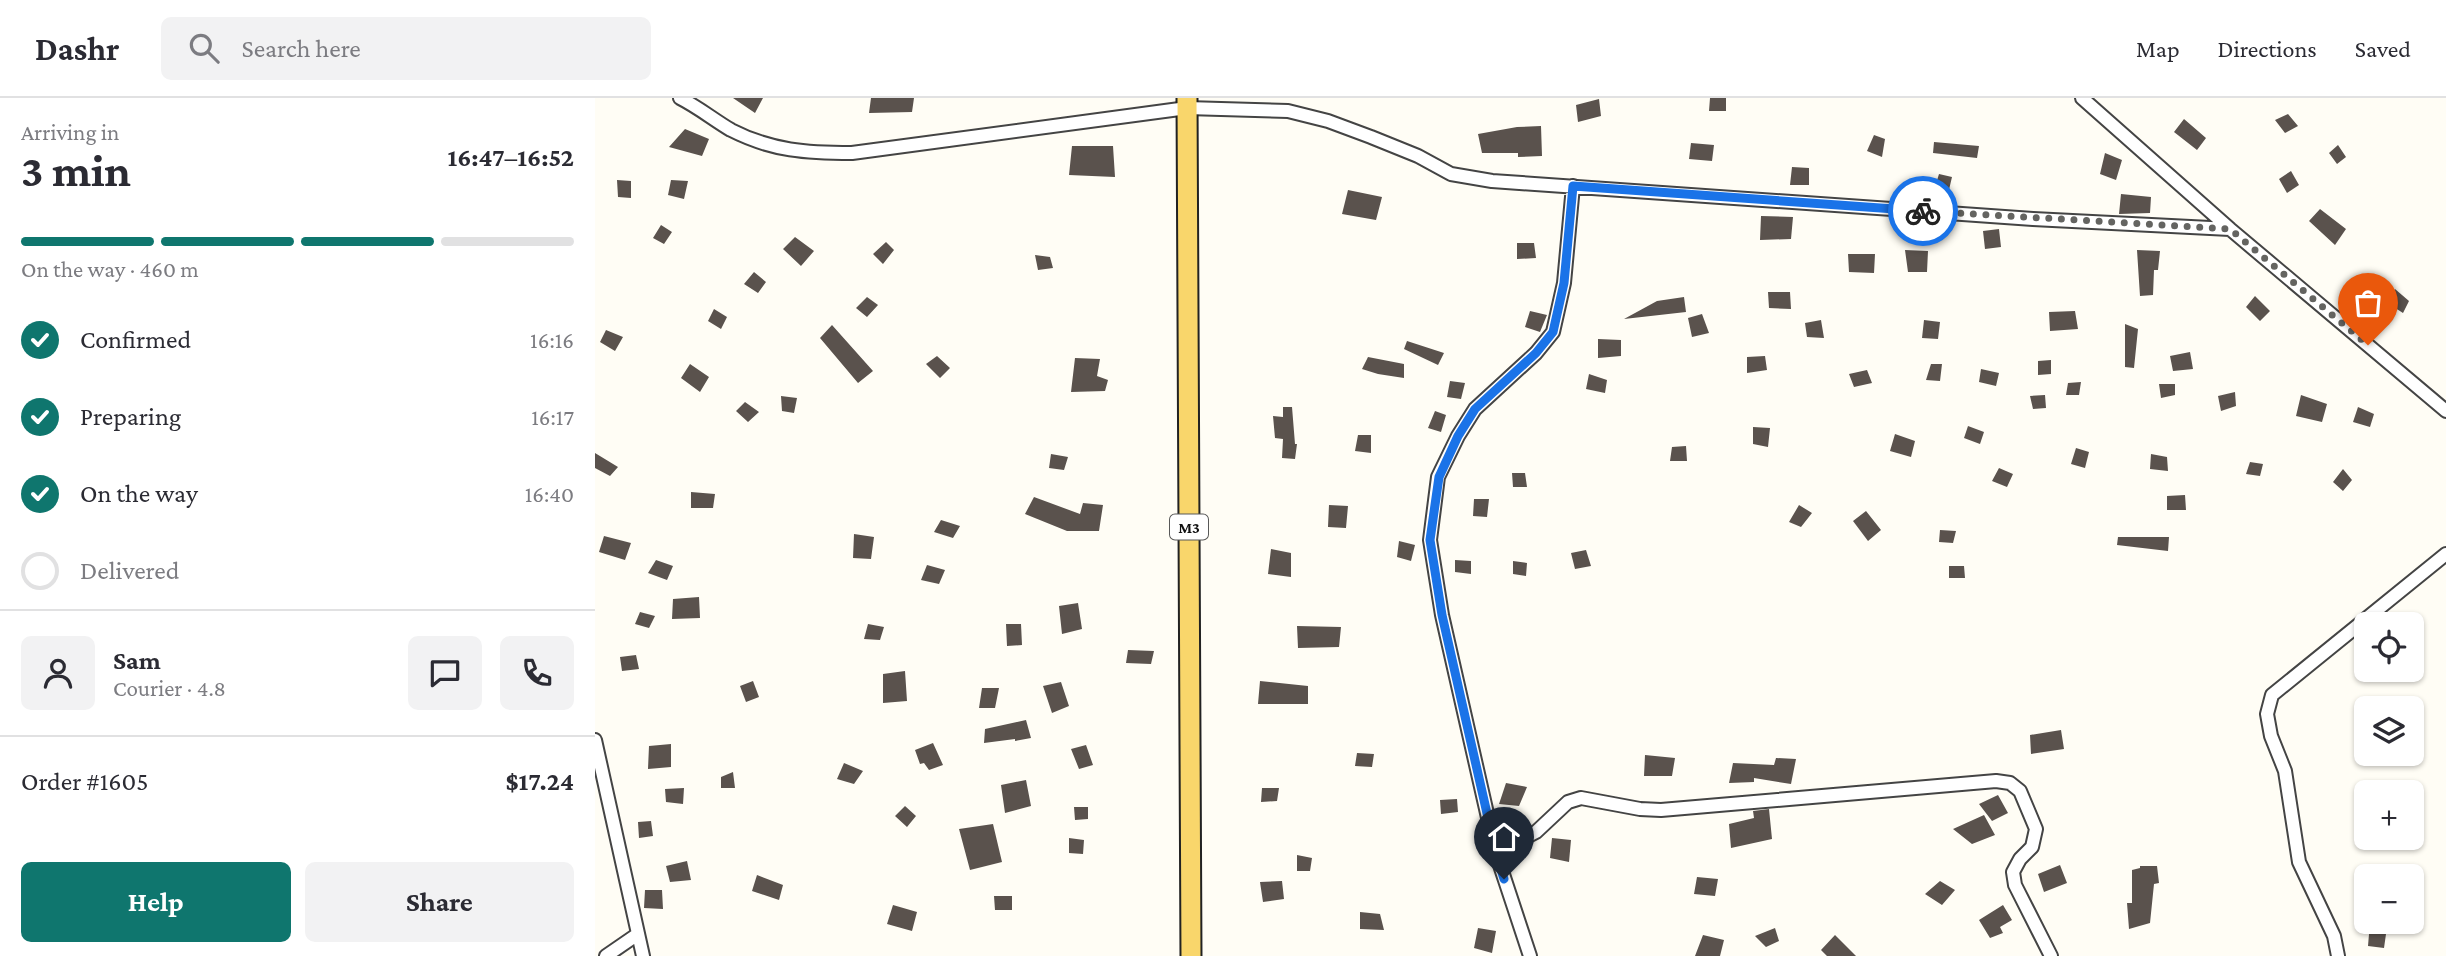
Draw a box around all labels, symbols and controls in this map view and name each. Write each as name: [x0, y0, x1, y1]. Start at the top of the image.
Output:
search box: [161, 17, 651, 80]
icon: search: [185, 29, 223, 67]
text: Dashr: [35, 30, 119, 67]
text: Search here: [241, 34, 361, 63]
text: Map: [2136, 35, 2180, 62]
text: Directions: [2218, 35, 2317, 62]
text: Saved: [2355, 35, 2411, 62]
text: Arriving in: [21, 119, 119, 145]
text: 16:47–16:52: [447, 143, 574, 172]
text: 3 min: [21, 145, 131, 196]
courier: [1888, 176, 1958, 246]
icon: bike: [1904, 192, 1942, 230]
text: On the way · 460 m: [21, 256, 199, 282]
pin: [2338, 273, 2398, 345]
icon: bag: [2349, 284, 2387, 322]
icon: check: [21, 321, 59, 359]
text: Confirmed: [80, 325, 191, 354]
text: 16:16: [530, 327, 574, 353]
icon: check: [21, 398, 59, 436]
text: Preparing: [80, 402, 181, 431]
text: 16:17: [531, 404, 574, 430]
icon: check: [21, 475, 59, 513]
text: On the way: [80, 479, 198, 508]
text: 16:40: [525, 481, 574, 507]
road number: M3: [1170, 514, 1208, 540]
text: Delivered: [80, 556, 179, 585]
map controls: [2354, 612, 2424, 934]
button: locate: [2354, 612, 2424, 682]
button: person: [21, 636, 95, 710]
button: chat: [408, 636, 482, 710]
button: phone: [500, 636, 574, 710]
text: Sam: [113, 646, 161, 675]
text: Courier · 4.8: [113, 675, 226, 701]
button: layers: [2354, 696, 2424, 766]
text: Order #1605: [21, 767, 149, 796]
text: $17.24: [505, 767, 574, 796]
button: +: [2354, 780, 2424, 850]
pin: [1474, 807, 1534, 879]
icon: home: [1485, 818, 1523, 856]
button: Help: [21, 862, 291, 942]
button: Share: [305, 862, 574, 942]
button: −: [2354, 864, 2424, 934]

